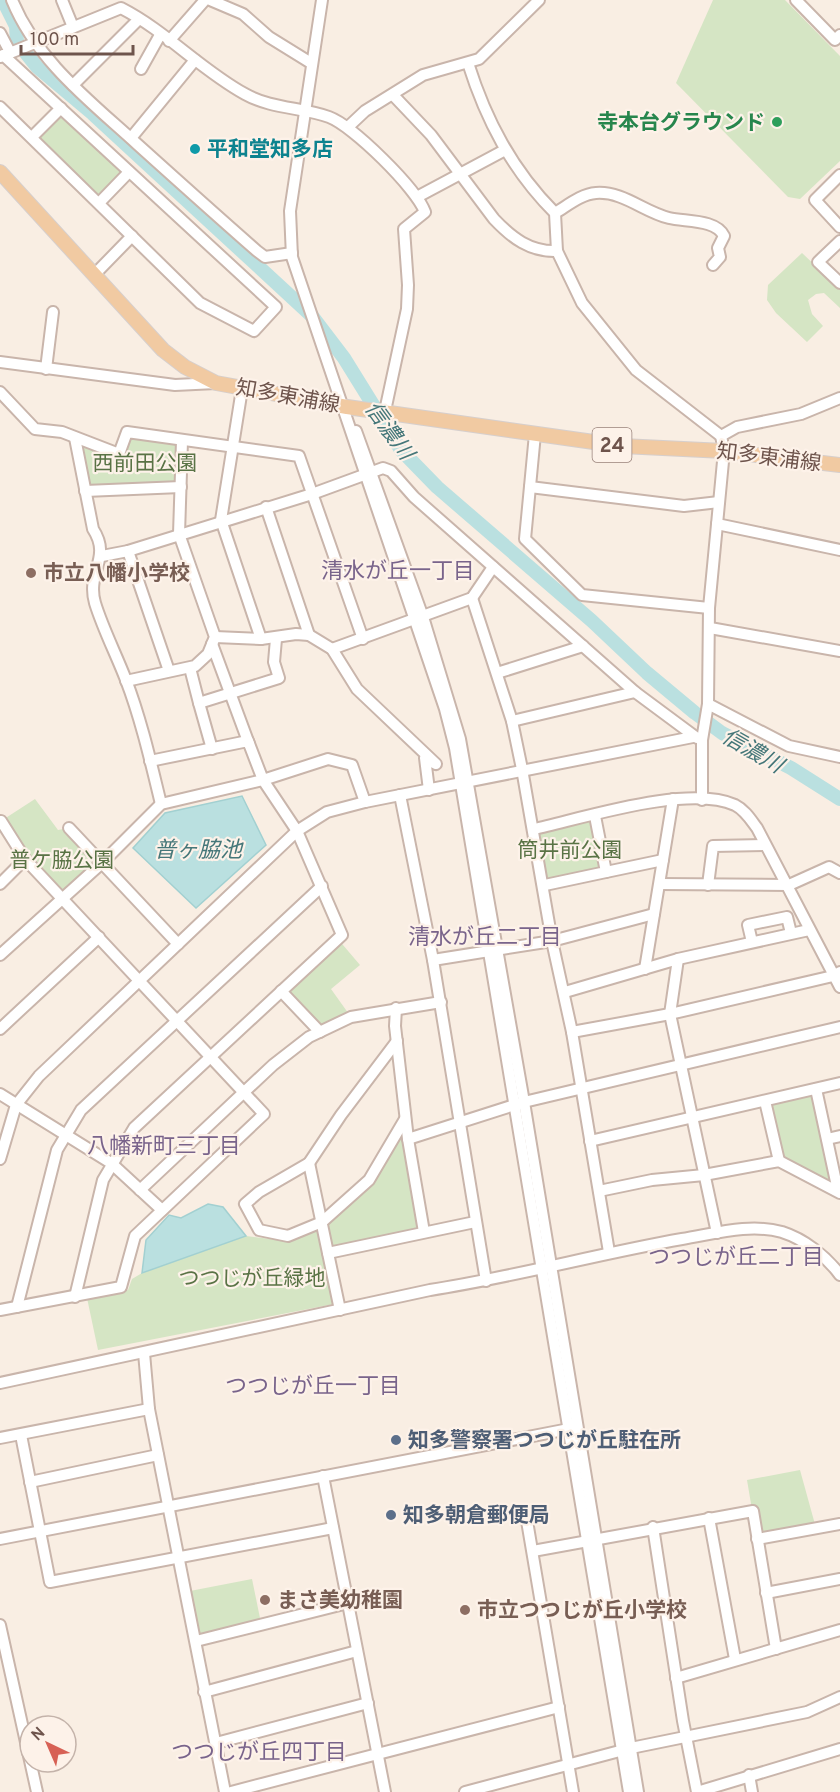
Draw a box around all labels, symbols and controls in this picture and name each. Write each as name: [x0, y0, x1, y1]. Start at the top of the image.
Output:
scale bar: [21, 18, 134, 56]
text: 100 m: [30, 29, 79, 52]
place label: 寺本台グラウンド: [597, 110, 765, 137]
marker: 寺本台グラウンド: [770, 115, 784, 129]
place label: 平和堂知多店: [207, 137, 333, 164]
marker: 平和堂知多店: [188, 142, 202, 156]
street label: 知多東浦線: [234, 375, 342, 420]
water label: 信濃川: [358, 397, 419, 468]
road number: 24: [592, 428, 632, 462]
street label: 知多東浦線: [715, 439, 823, 478]
park label: 西前田公園: [93, 451, 198, 478]
district label: 清水が丘一丁目: [321, 559, 475, 586]
place label: 市立八幡小学校: [43, 561, 190, 588]
marker: 市立八幡小学校: [24, 566, 38, 580]
water label: 信濃川: [716, 724, 789, 781]
water label: 普ヶ脇池: [154, 838, 244, 865]
park label: 筒井前公園: [518, 838, 623, 865]
park label: 普ケ脇公園: [10, 848, 115, 875]
district label: 清水が丘二丁目: [408, 925, 562, 952]
district label: 八幡新町三丁目: [87, 1134, 241, 1161]
district label: つつじが丘二丁目: [648, 1245, 824, 1272]
park label: つつじが丘緑地: [179, 1266, 326, 1293]
district label: つつじが丘一丁目: [225, 1374, 401, 1401]
place label: 知多警察署つつじが丘駐在所: [408, 1428, 681, 1455]
marker: 知多警察署つつじが丘駐在所: [389, 1433, 403, 1447]
place label: 知多朝倉郵便局: [403, 1503, 550, 1530]
marker: 知多朝倉郵便局: [384, 1508, 398, 1522]
place label: まさ美幼稚園: [277, 1588, 403, 1615]
marker: まさ美幼稚園: [258, 1593, 272, 1607]
place label: 市立つつじが丘小学校: [477, 1598, 687, 1625]
marker: 市立つつじが丘小学校: [458, 1603, 472, 1617]
north arrow: [18, 1714, 78, 1774]
text: N: [28, 1723, 50, 1746]
district label: つつじが丘四丁目: [171, 1740, 347, 1767]

